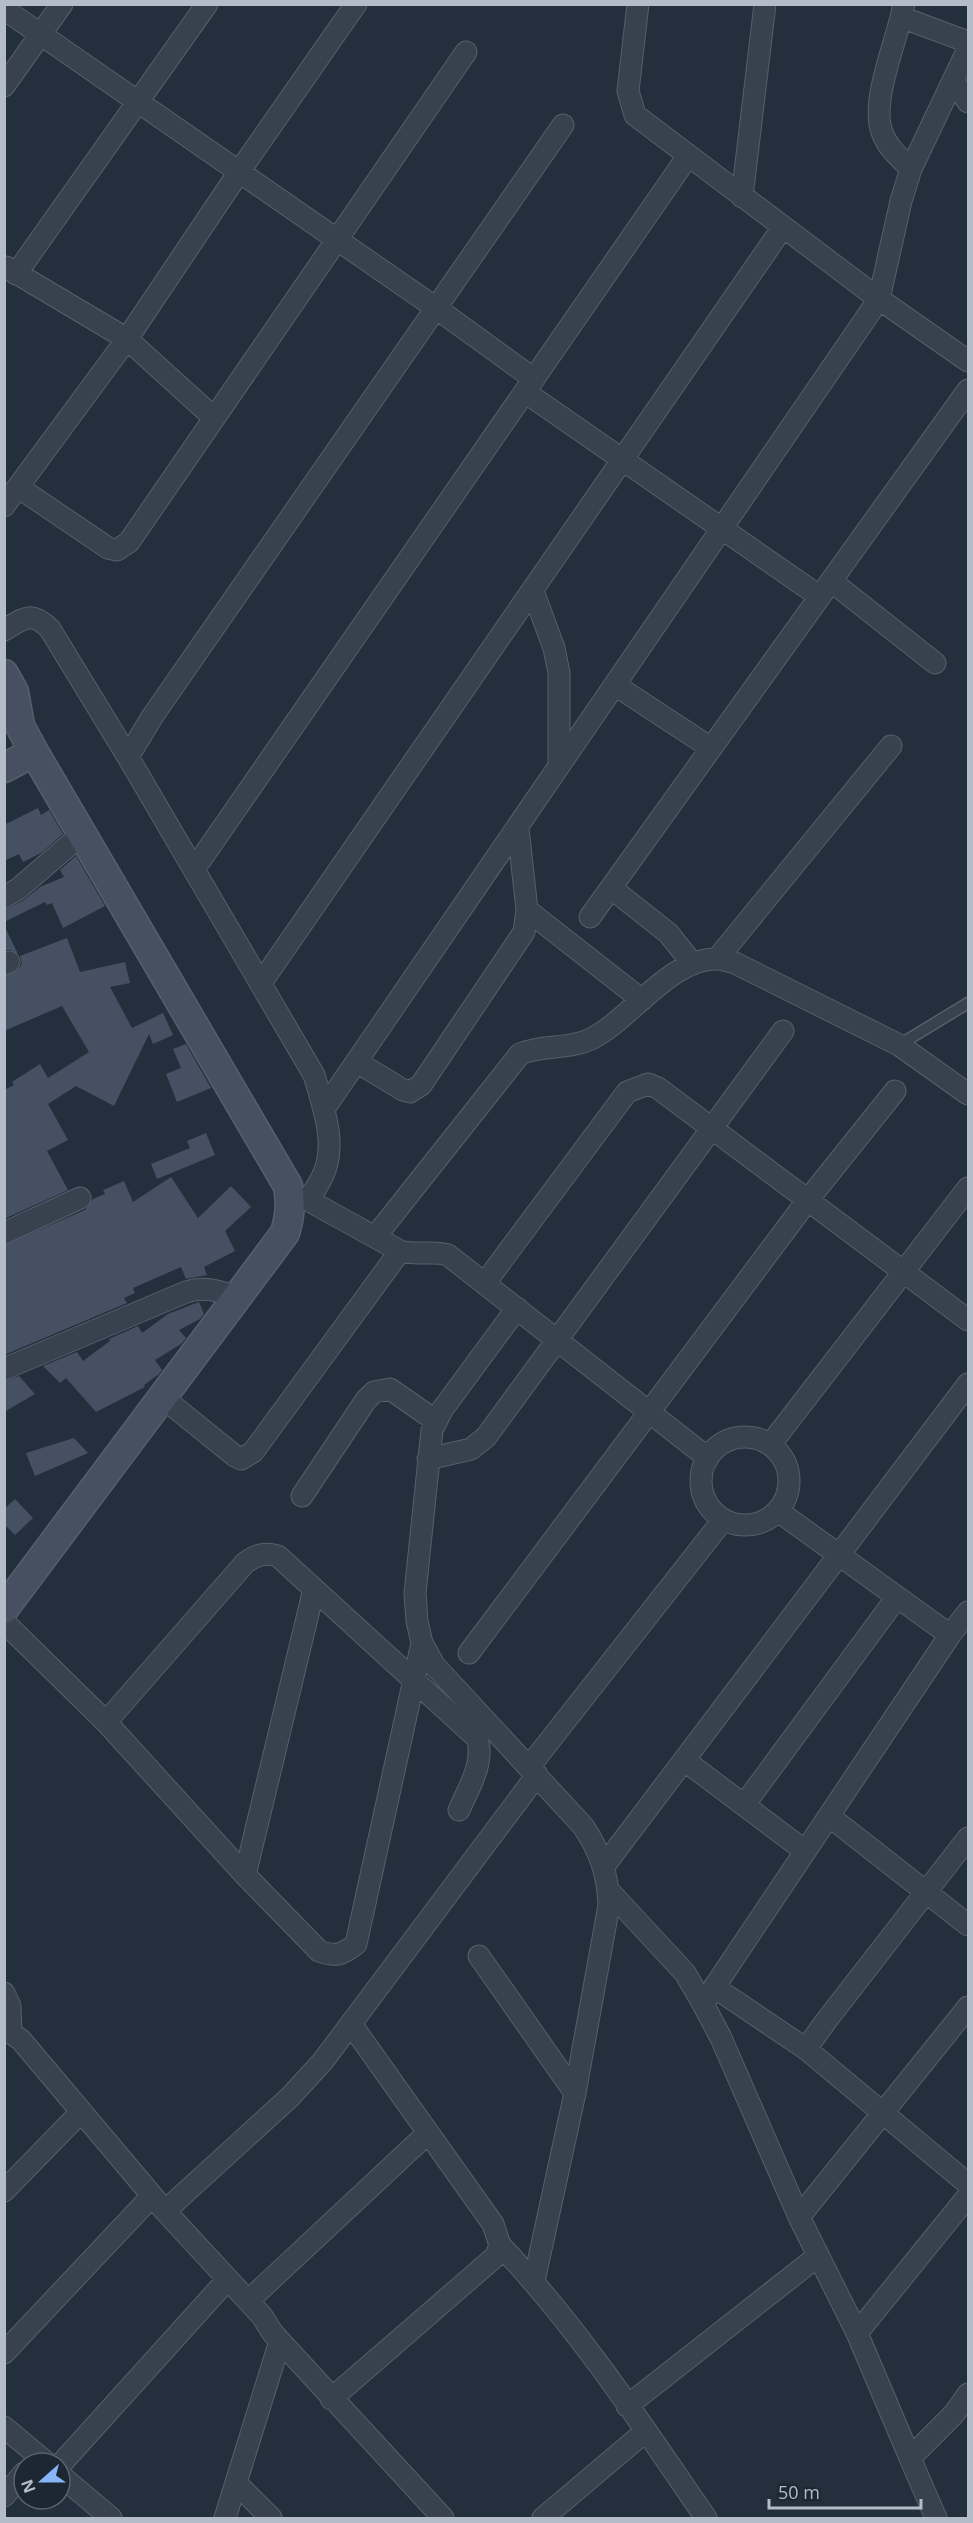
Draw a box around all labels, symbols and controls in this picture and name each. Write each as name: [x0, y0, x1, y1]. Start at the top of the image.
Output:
north arrow: [12, 2451, 72, 2511]
scale bar: [769, 2472, 920, 2510]
text: N: [15, 2476, 41, 2496]
text: 50 m: [778, 2480, 820, 2504]

